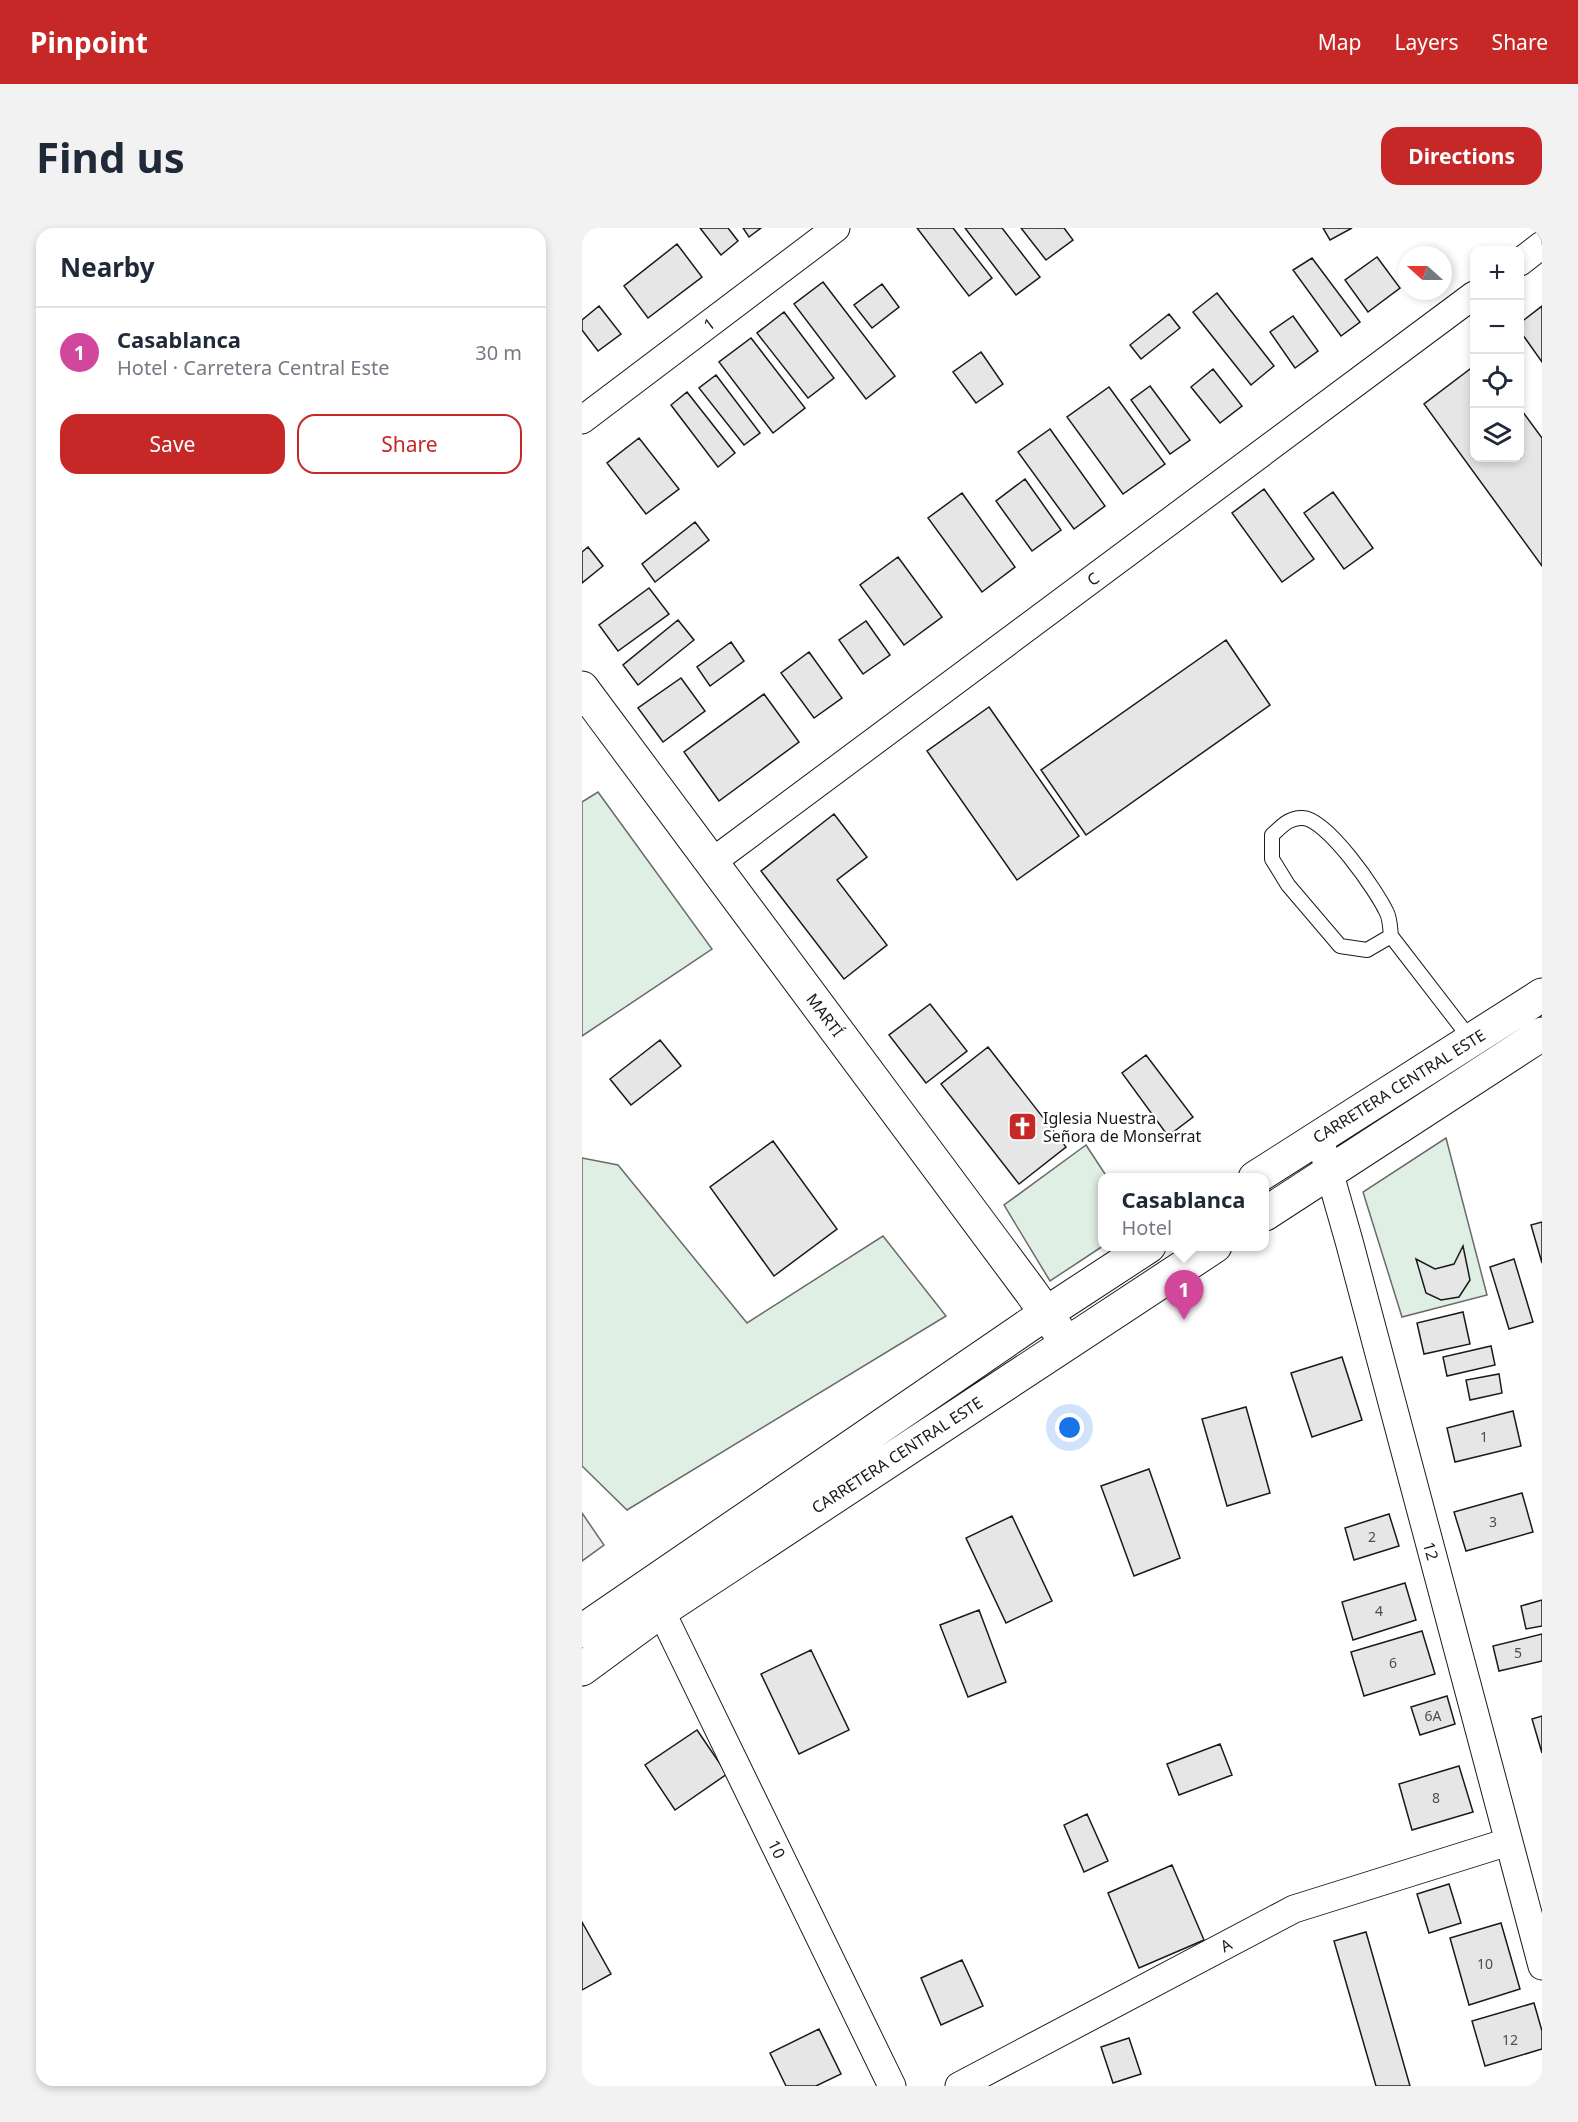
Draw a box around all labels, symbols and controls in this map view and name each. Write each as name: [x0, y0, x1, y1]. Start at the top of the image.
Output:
text: Pinpoint: [30, 23, 148, 61]
text: Map: [1318, 28, 1362, 56]
text: Layers: [1395, 28, 1459, 56]
text: Share: [1492, 28, 1548, 56]
button: Directions: [1381, 127, 1542, 185]
text: Find us: [36, 128, 185, 185]
north arrow: [1398, 246, 1452, 300]
map controls: [1470, 246, 1524, 462]
button: +: [1470, 246, 1524, 300]
text: Nearby: [60, 249, 155, 285]
button: −: [1470, 300, 1524, 354]
street label: 1: [699, 312, 719, 336]
text: Casablanca: [117, 324, 241, 354]
text: 1: [74, 339, 85, 366]
text: 30 m: [475, 339, 522, 366]
text: Hotel · Carretera Central Este: [117, 354, 390, 381]
button: locate: [1470, 354, 1524, 408]
button: layers: [1470, 408, 1524, 462]
button: Save: [60, 414, 285, 474]
button: Share: [297, 414, 522, 474]
street label: C: [1082, 567, 1104, 591]
street label: MARTÍ: [801, 989, 849, 1042]
street label: CARRETERA CENTRAL ESTE: [1309, 1024, 1489, 1148]
place label: Iglesia Nuestra Señora de Monserrat: [1043, 1107, 1201, 1147]
church icon: Iglesia Nuestra Señora de Monserrat: [1006, 1111, 1038, 1143]
popup: [1098, 1173, 1269, 1251]
text: Casablanca: [1122, 1184, 1246, 1214]
text: Hotel: [1122, 1214, 1172, 1241]
pin: 1: [1164, 1270, 1204, 1320]
street label: CARRETERA CENTRAL ESTE: [807, 1391, 987, 1519]
your location: [1055, 1413, 1084, 1442]
house number: 1: [1480, 1427, 1488, 1446]
house number: 3: [1489, 1512, 1497, 1531]
house number: 2: [1368, 1527, 1376, 1546]
street label: 12: [1418, 1539, 1444, 1563]
house number: 4: [1375, 1601, 1383, 1620]
house number: 5: [1514, 1643, 1522, 1662]
house number: 6: [1389, 1653, 1397, 1672]
house number: 6A: [1425, 1706, 1442, 1725]
house number: 8: [1432, 1788, 1440, 1807]
street label: 10: [763, 1836, 791, 1862]
street label: A: [1216, 1933, 1236, 1957]
house number: 10: [1477, 1954, 1493, 1973]
house number: 12: [1502, 2030, 1518, 2049]

